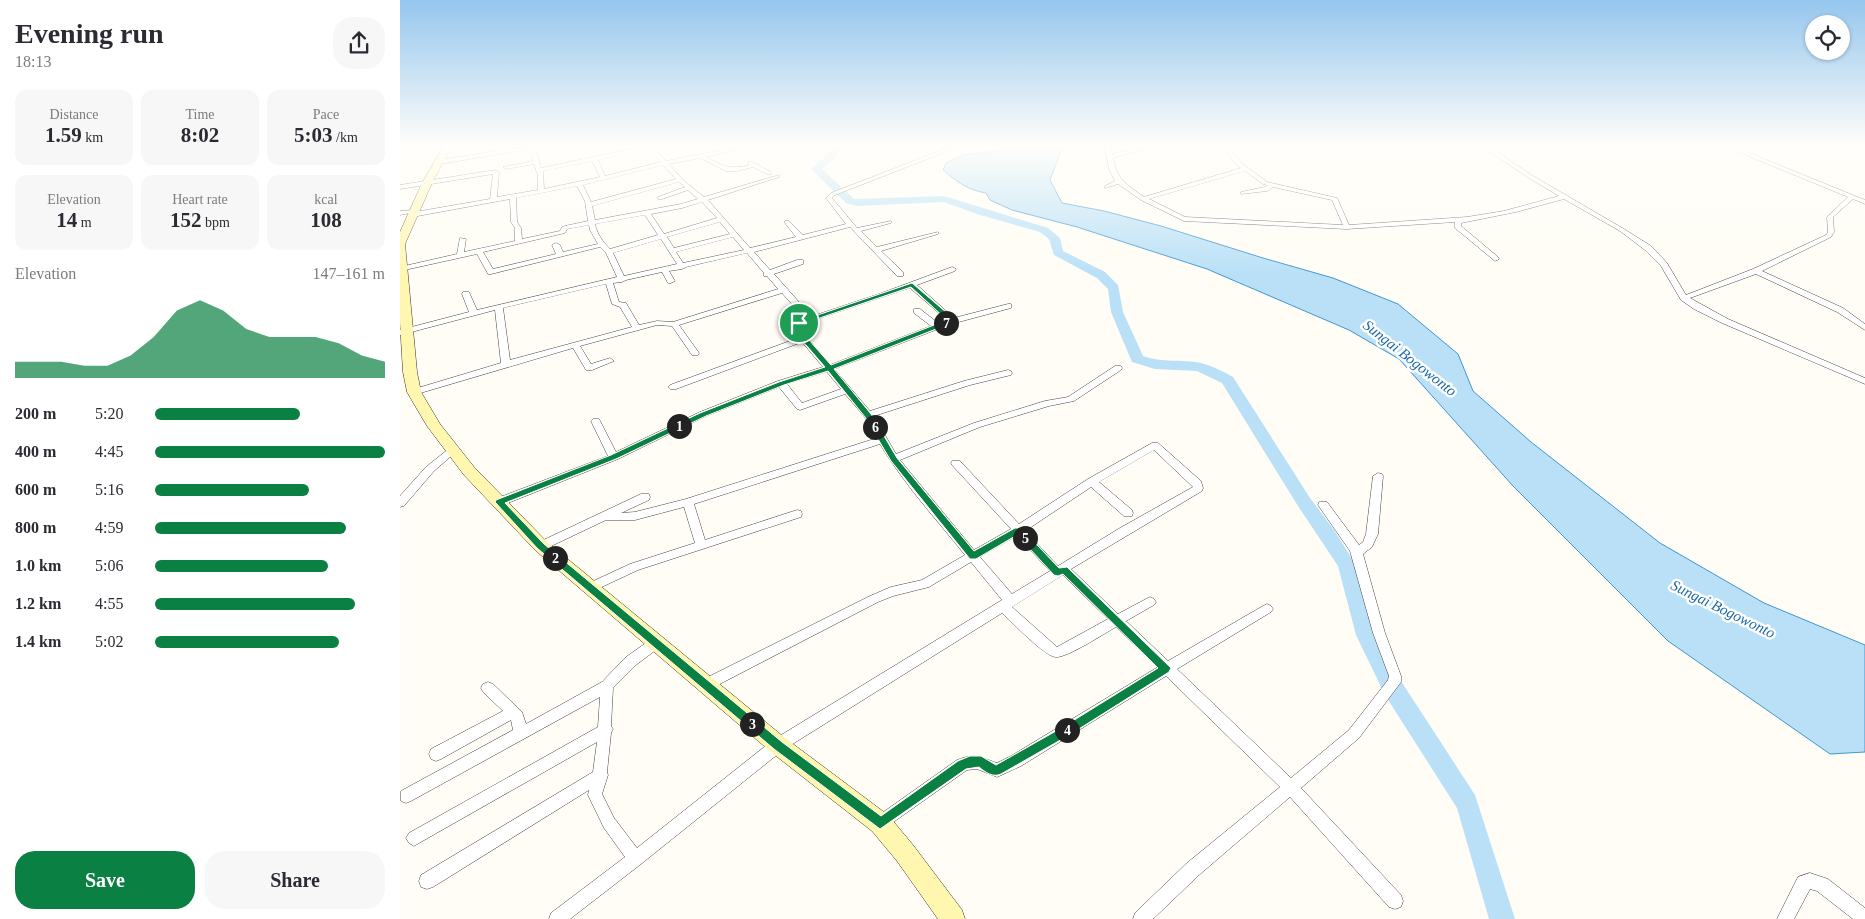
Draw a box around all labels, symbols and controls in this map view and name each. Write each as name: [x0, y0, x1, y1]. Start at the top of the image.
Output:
map controls: [1805, 15, 1850, 60]
button: locate: [1805, 15, 1850, 60]
button: share: [333, 17, 385, 69]
text: Evening run: [15, 18, 164, 49]
text: 18:13: [15, 53, 51, 70]
text: Distance: [50, 107, 98, 122]
text: Time: [185, 107, 215, 122]
text: Pace: [313, 107, 339, 122]
text: 1.59: [45, 123, 82, 147]
text: 8:02: [181, 123, 219, 147]
text: 5:03: [294, 123, 333, 147]
text: km: [82, 130, 103, 145]
text: /km: [333, 130, 358, 145]
text: Elevation: [47, 192, 101, 207]
text: Heart rate: [172, 192, 228, 207]
text: kcal: [314, 192, 338, 207]
text: 14: [56, 208, 77, 232]
text: 152: [170, 208, 202, 232]
text: 108: [310, 208, 342, 232]
text: m: [77, 215, 92, 230]
text: bpm: [202, 215, 230, 230]
text: Elevation: [15, 265, 76, 282]
text: 147–161 m: [313, 265, 385, 282]
pin: [778, 302, 820, 344]
icon: arrive: [785, 309, 813, 337]
pin: 7: [934, 310, 958, 336]
text: 7: [943, 316, 950, 331]
water label: Sungai Bogowonto: [1360, 317, 1460, 400]
text: 200 m: [15, 405, 56, 422]
text: 5:20: [95, 405, 123, 422]
pin: 1: [666, 414, 692, 438]
pin: 6: [862, 414, 888, 440]
text: 1: [676, 419, 683, 434]
text: 6: [872, 420, 879, 435]
text: 400 m: [15, 443, 56, 460]
text: 4:45: [95, 443, 123, 460]
text: 600 m: [15, 481, 56, 498]
text: 5:16: [95, 481, 123, 498]
text: 800 m: [15, 519, 56, 536]
text: 4:59: [95, 519, 123, 536]
pin: 5: [1012, 526, 1038, 550]
text: 5: [1022, 531, 1029, 546]
pin: 2: [542, 546, 568, 570]
text: 2: [552, 551, 559, 566]
text: 1.0 km: [15, 557, 61, 574]
text: 5:06: [95, 557, 123, 574]
water label: Sungai Bogowonto: [1668, 577, 1778, 641]
text: 1.2 km: [15, 595, 61, 612]
text: 4:55: [95, 595, 123, 612]
text: 1.4 km: [15, 633, 61, 650]
text: 5:02: [95, 633, 123, 650]
pin: 3: [740, 712, 764, 736]
text: 3: [749, 717, 756, 732]
pin: 4: [1054, 718, 1080, 742]
text: 4: [1064, 723, 1071, 738]
button: Save: [15, 851, 195, 909]
button: Share: [205, 851, 385, 909]

